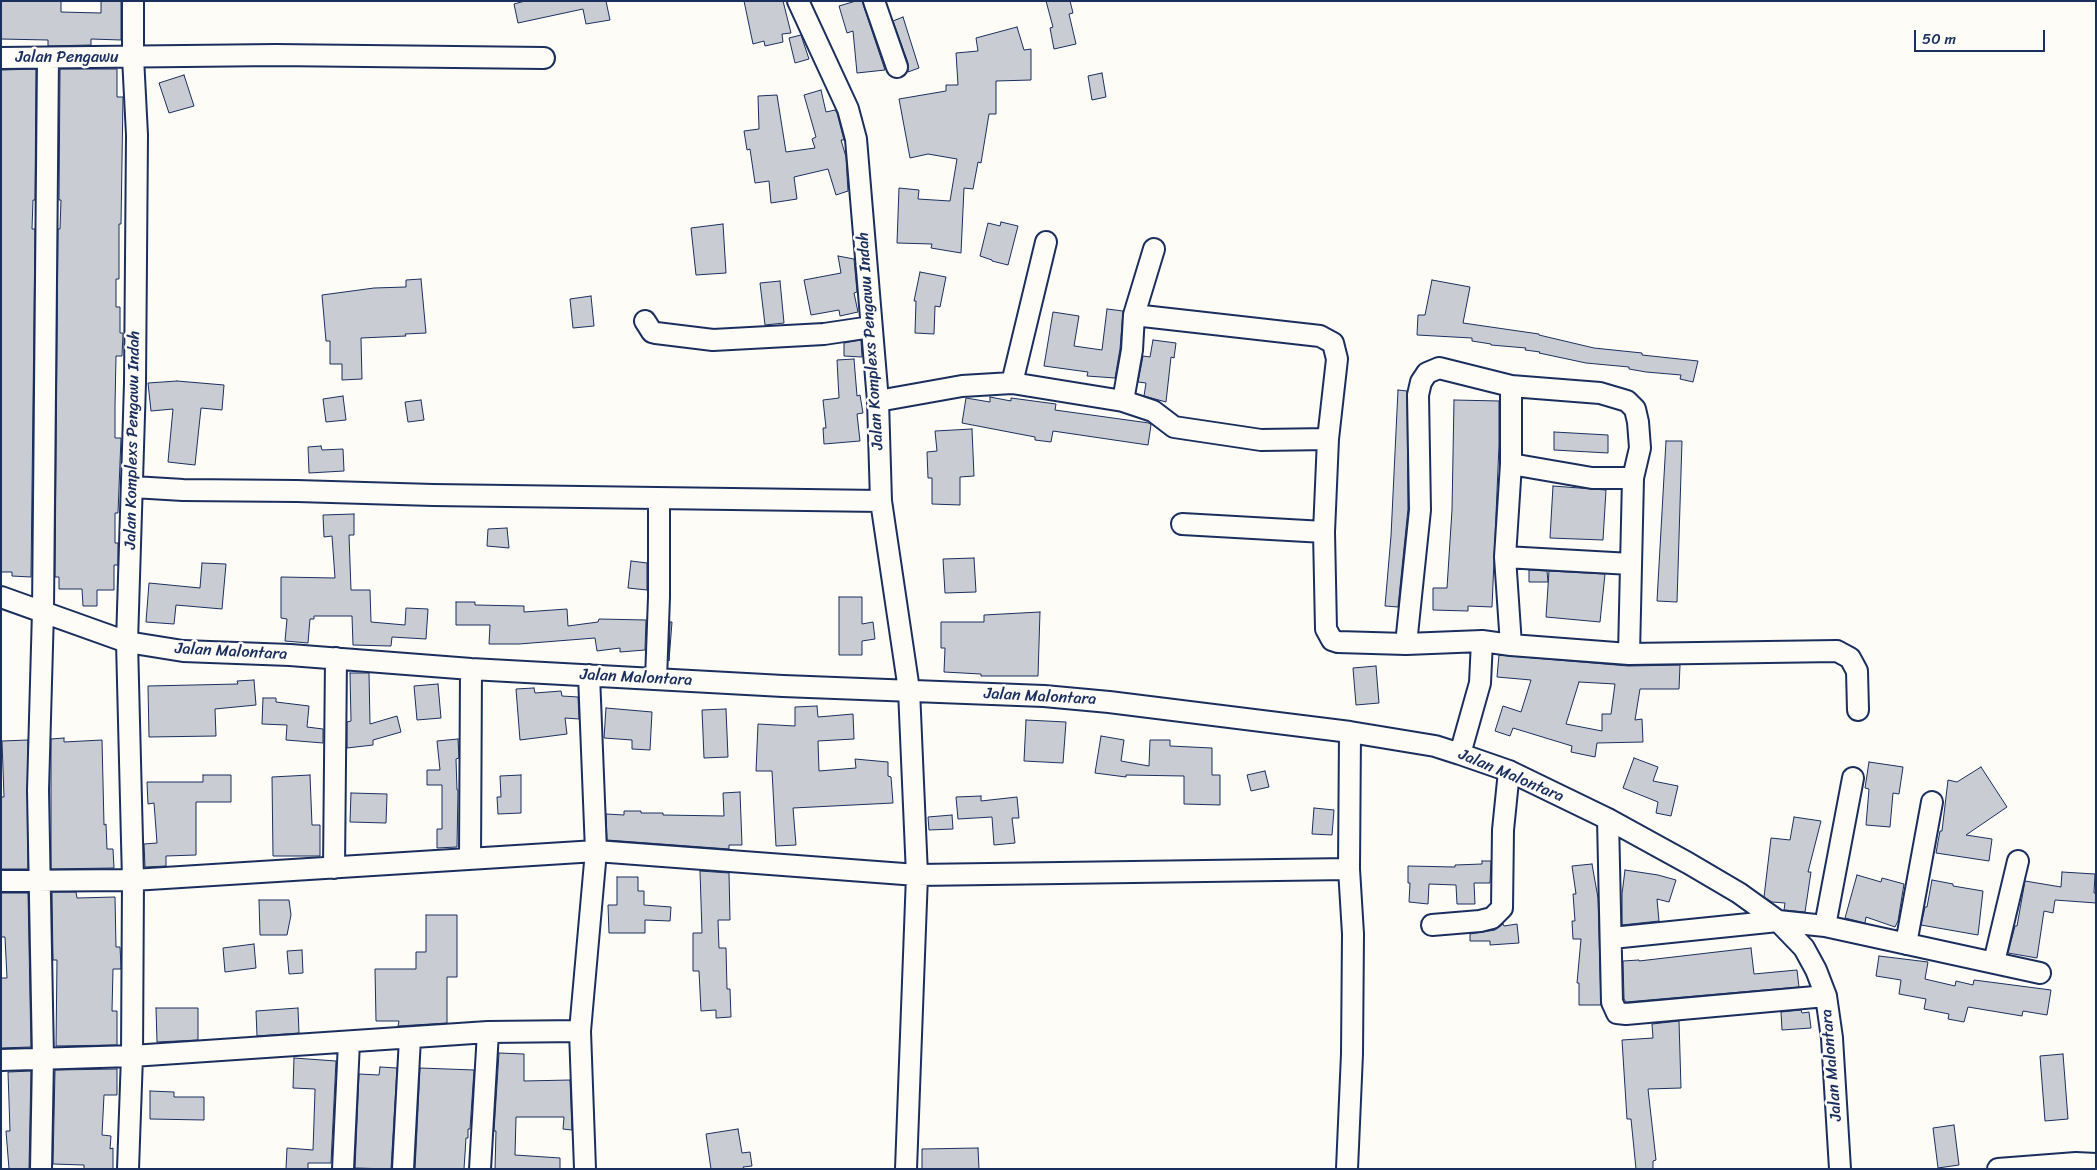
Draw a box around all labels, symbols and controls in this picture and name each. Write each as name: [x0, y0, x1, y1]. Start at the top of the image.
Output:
scale bar: [1917, 20, 2048, 52]
text: 50 m: [1922, 26, 1956, 52]
street label: Jalan Pengawu: [15, 48, 119, 68]
street label: Jalan Komplexs Pengawu Indah: [854, 231, 888, 451]
street label: Jalan Komplexs Pengawu Indah: [121, 331, 145, 549]
street label: Jalan Malontara: [174, 639, 288, 665]
street label: Jalan Malontara: [579, 665, 693, 691]
street label: Jalan Malontara: [983, 684, 1097, 710]
street label: Jalan Malontara: [1456, 745, 1566, 807]
street label: Jalan Malontara: [1818, 1008, 1846, 1122]

